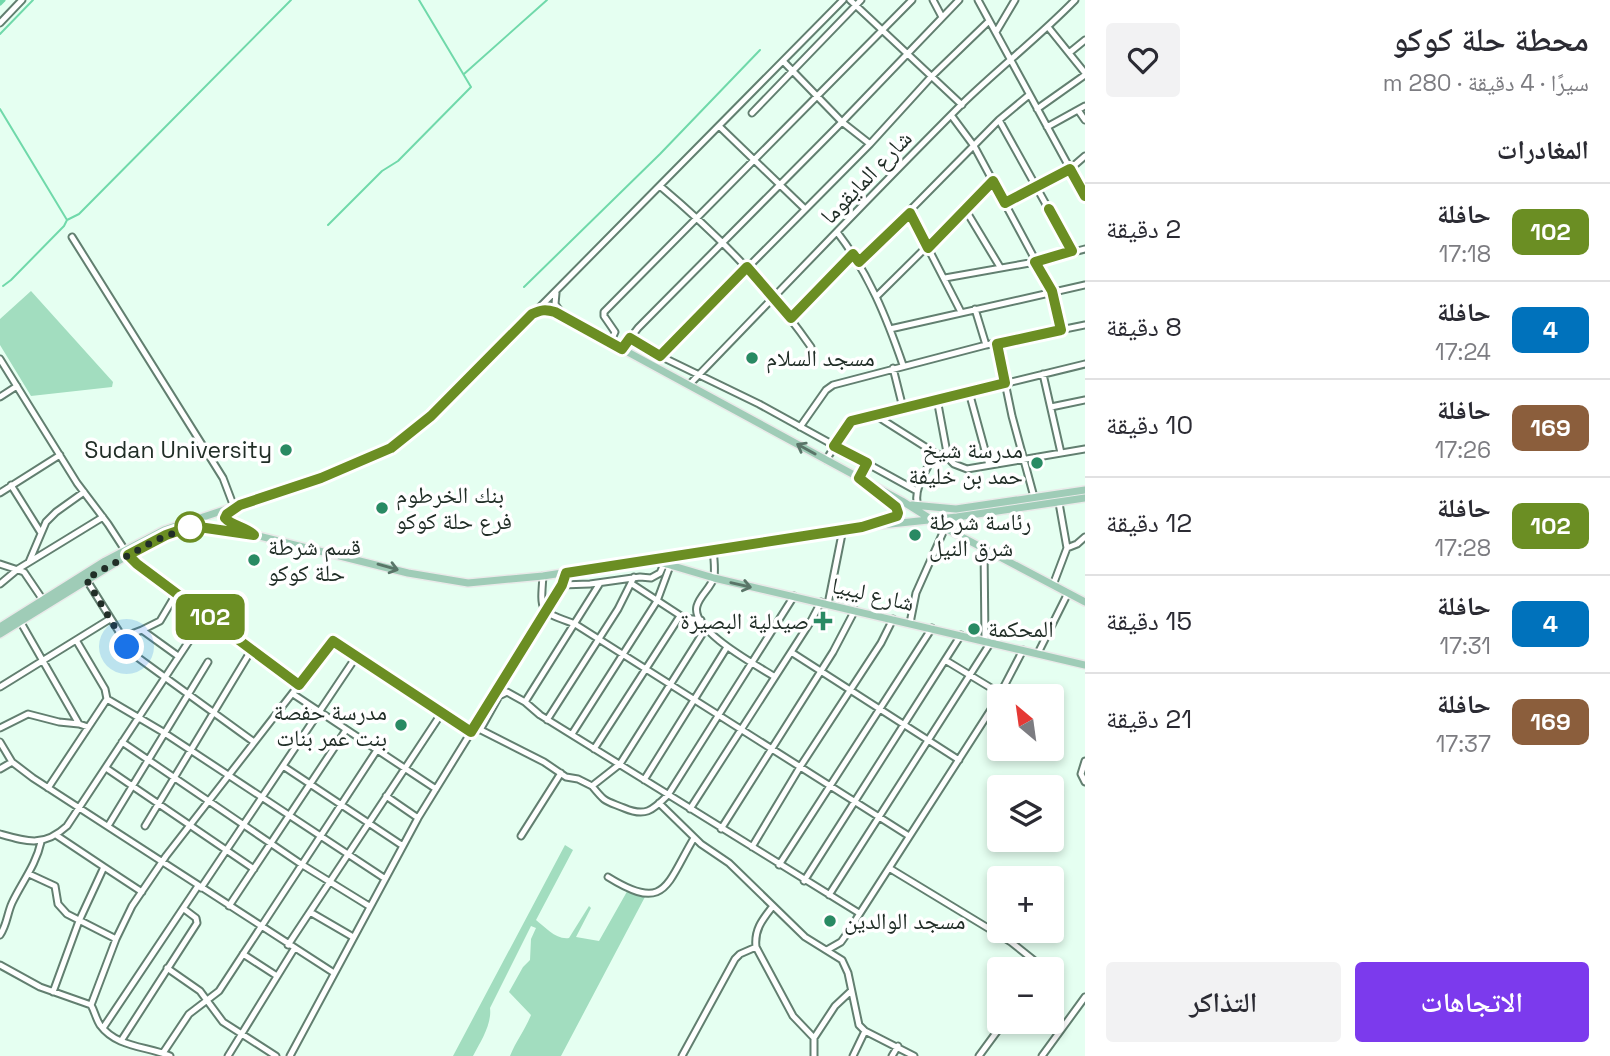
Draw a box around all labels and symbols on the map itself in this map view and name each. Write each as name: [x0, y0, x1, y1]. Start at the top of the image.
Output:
street label: شارع المايقوما: [814, 124, 918, 230]
place label: مسجد السلام: [766, 343, 875, 374]
marker: مسجد السلام: [744, 350, 760, 366]
place label: Sudan University: [84, 435, 272, 465]
place label: مدرسة شيخ حمد بن خليفة: [909, 435, 1023, 491]
marker: Sudan University: [278, 442, 294, 458]
one-way arrow: [796, 442, 817, 455]
marker: مدرسة شيخ حمد بن خليفة: [1029, 455, 1045, 471]
place label: بنك الخرطوم فرع حلة كوكو: [396, 480, 512, 536]
marker: بنك الخرطوم فرع حلة كوكو: [374, 500, 390, 516]
place label: رئاسة شرطة شرق النيل: [929, 507, 1031, 563]
unlabelled marker: [175, 512, 205, 542]
marker: رئاسة شرطة شرق النيل: [907, 527, 923, 543]
place label: قسم شرطة حلة كوكو: [268, 532, 361, 588]
marker: قسم شرطة حلة كوكو: [246, 552, 262, 568]
one-way arrow: [376, 562, 398, 575]
street label: شارع ليبيا: [829, 570, 917, 618]
one-way arrow: [730, 579, 752, 592]
line badge: 102: [170, 594, 250, 640]
place label: صيدلية البصيرة: [680, 606, 809, 636]
marker: صيدلية البصيرة: [815, 613, 831, 629]
place label: المحكمة: [988, 614, 1054, 644]
marker: المحكمة: [966, 621, 982, 637]
your location: [109, 629, 144, 664]
north arrow: [987, 684, 1064, 761]
place label: مدرسة حفصة بنت عمر بنات: [273, 697, 387, 753]
marker: مدرسة حفصة بنت عمر بنات: [393, 717, 409, 733]
place label: مسجد الوالدين: [844, 906, 966, 936]
marker: مسجد الوالدين: [822, 913, 838, 929]

